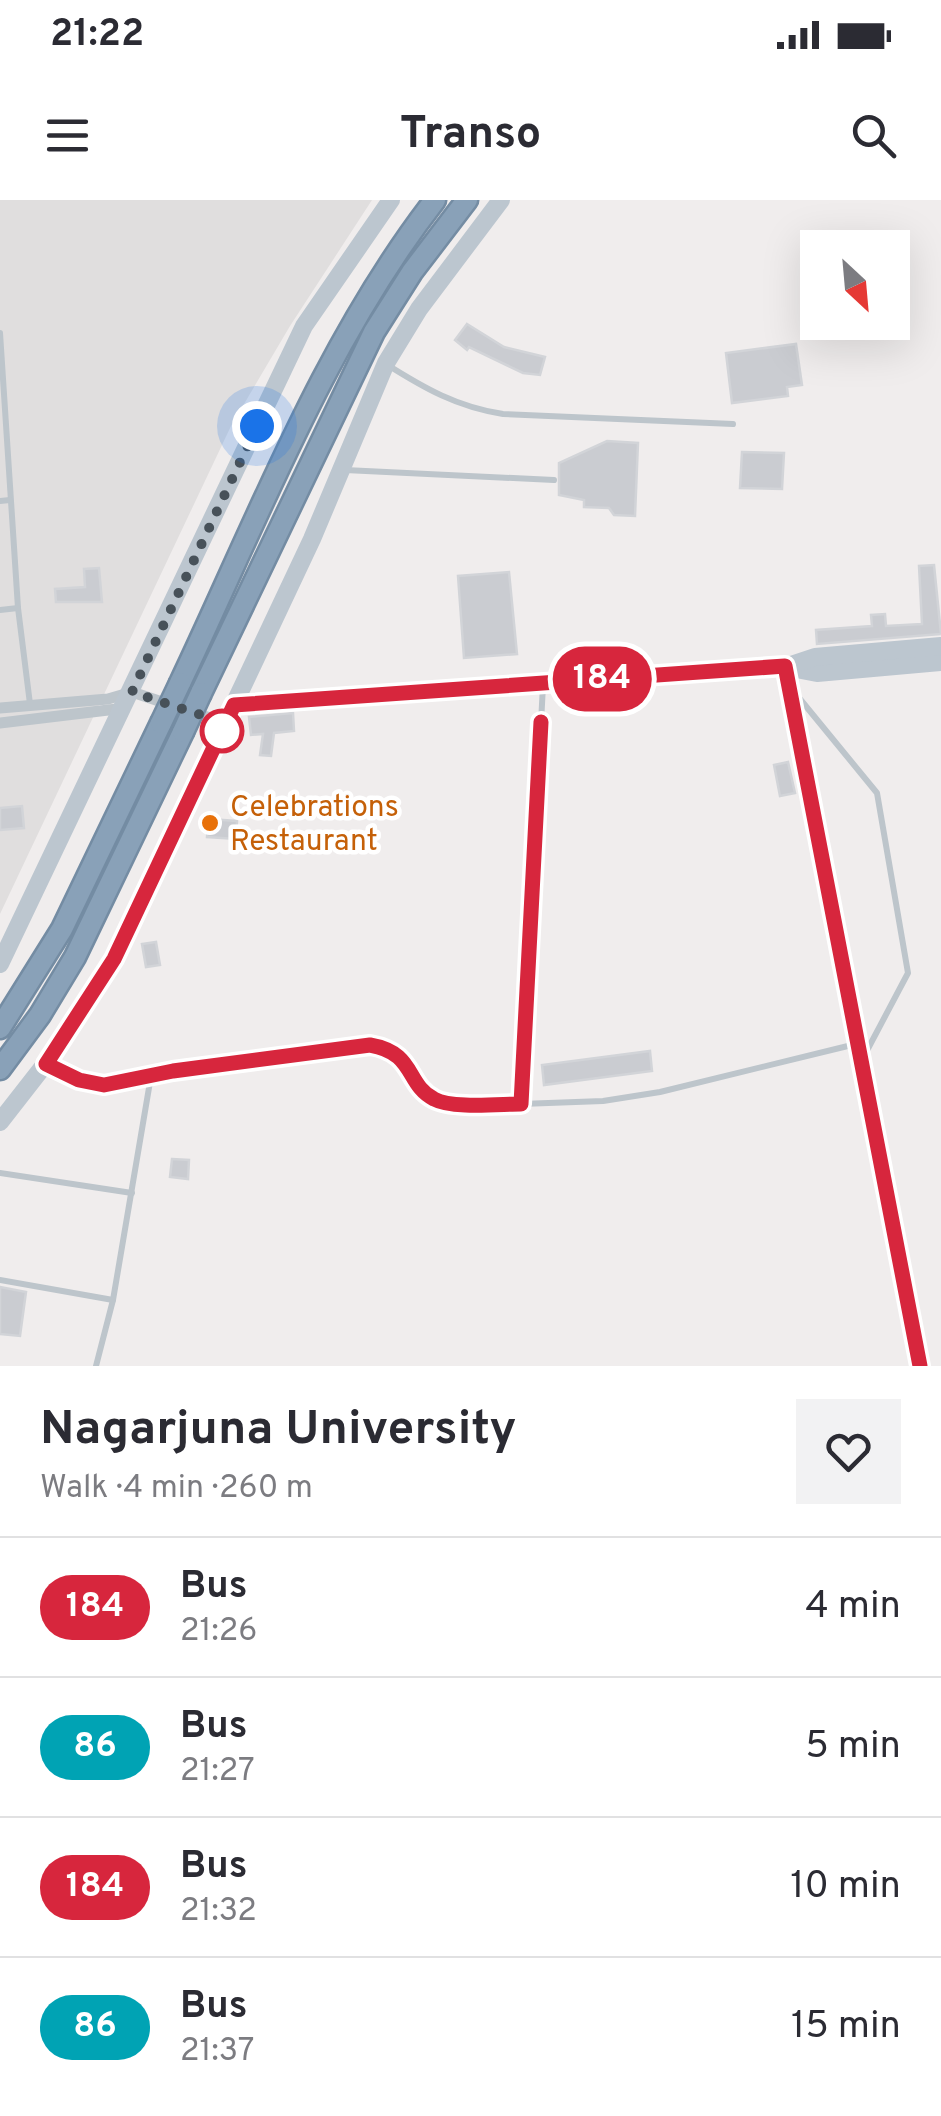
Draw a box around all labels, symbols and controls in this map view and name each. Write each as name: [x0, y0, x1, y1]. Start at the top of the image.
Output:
text: 21:22: [50, 11, 144, 60]
text: Transo: [400, 107, 541, 164]
icon: menu: [40, 108, 95, 163]
icon: search: [846, 108, 901, 163]
north arrow: [800, 230, 910, 340]
map controls: [800, 230, 910, 340]
your location: [232, 401, 282, 451]
line badge: 184: [544, 646, 660, 712]
text: 184: [573, 657, 631, 701]
unlabelled marker: [201, 710, 243, 752]
place label: Celebrations Restaurant: [230, 790, 399, 861]
marker: Celebrations Restaurant: [199, 812, 221, 834]
button: heart: [796, 1399, 901, 1504]
text: Nagarjuna University: [40, 1401, 517, 1461]
text: Walk · 4 min · 260 m: [40, 1469, 313, 1509]
text: Bus: [180, 1563, 247, 1612]
text: 4 min: [805, 1583, 901, 1632]
text: 184: [66, 1585, 124, 1629]
text: 21:26: [180, 1612, 257, 1652]
text: Bus: [180, 1703, 247, 1752]
text: 5 min: [805, 1723, 901, 1772]
text: 86: [73, 1725, 117, 1769]
text: 21:27: [180, 1752, 255, 1792]
text: Bus: [180, 1843, 247, 1892]
text: 10 min: [790, 1863, 901, 1912]
text: 184: [66, 1865, 124, 1909]
text: 21:32: [180, 1892, 257, 1932]
text: Bus: [180, 1983, 247, 2032]
text: 15 min: [791, 2003, 901, 2052]
text: 86: [73, 2005, 117, 2049]
text: 21:37: [180, 2032, 254, 2072]

